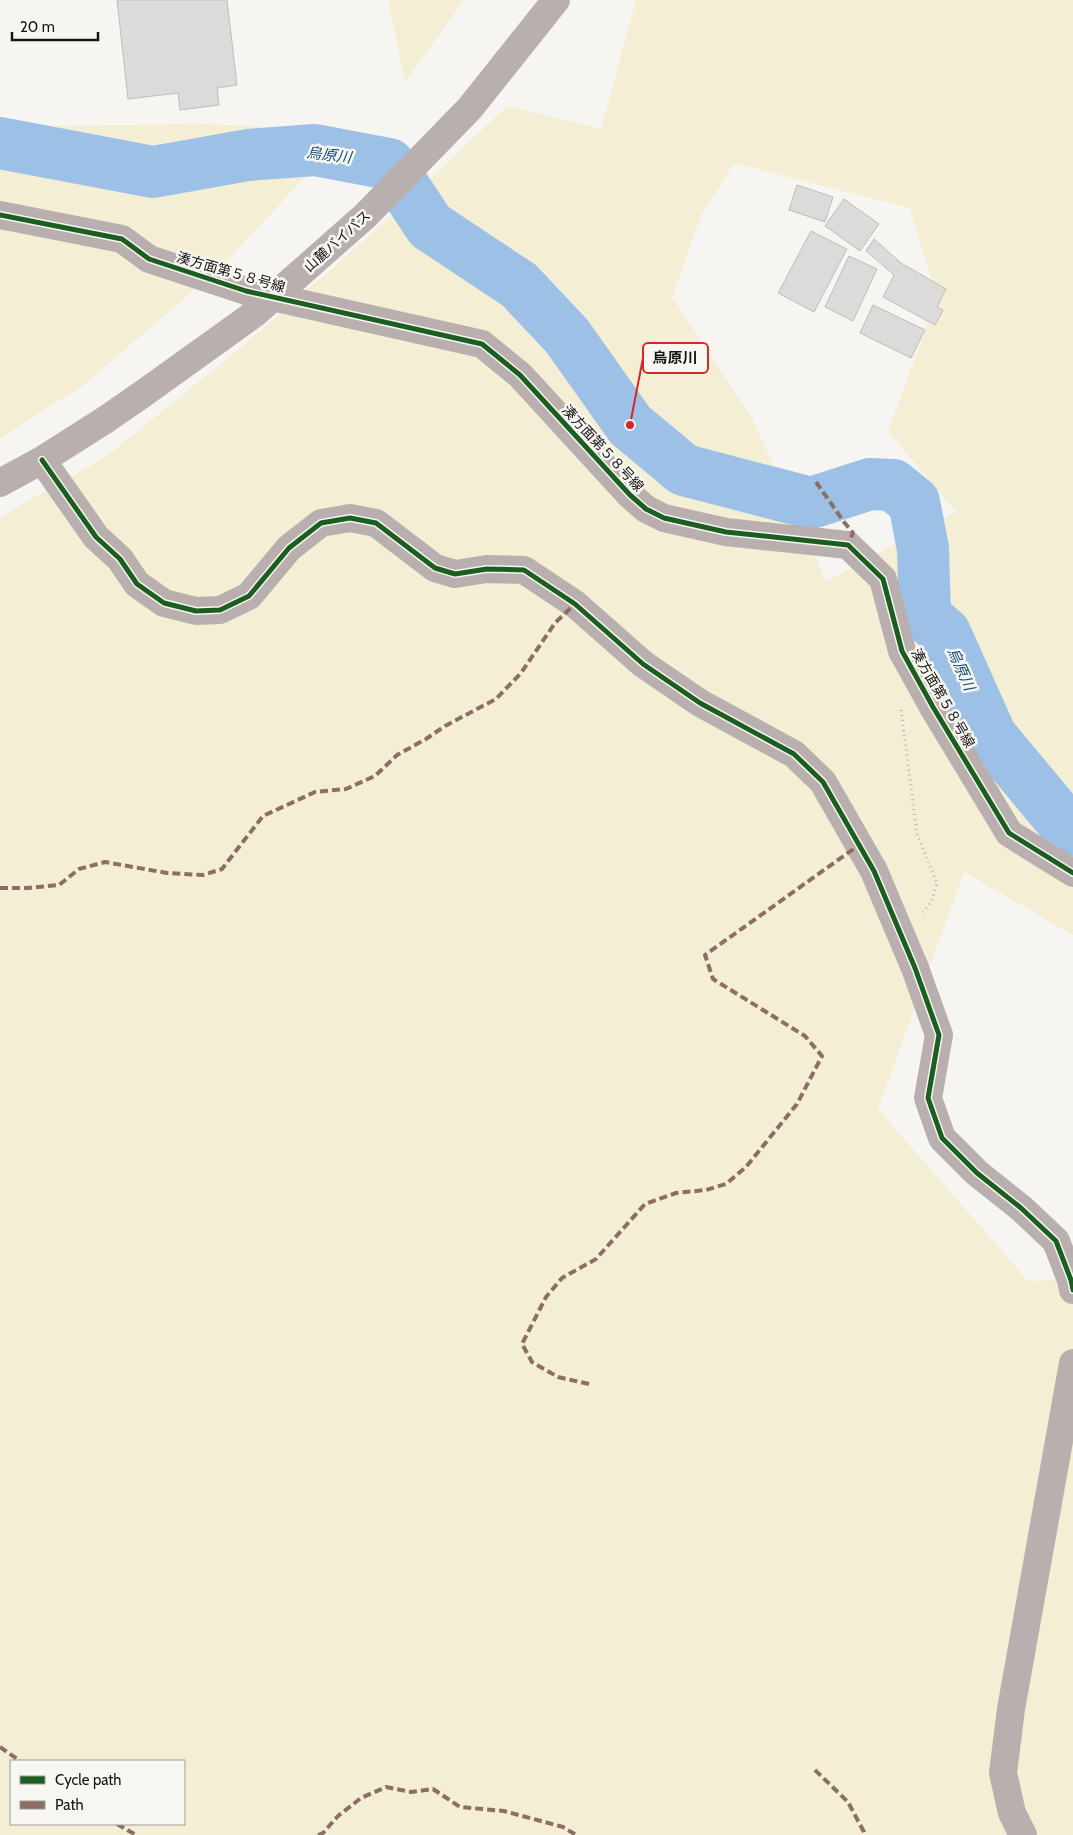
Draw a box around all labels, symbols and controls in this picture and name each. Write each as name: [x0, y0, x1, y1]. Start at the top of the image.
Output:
scale bar: [12, 10, 99, 42]
text: 20 m: [20, 18, 55, 36]
water label: 烏原川: [306, 143, 354, 167]
street label: 山麓バイパス: [300, 206, 374, 276]
street label: 湊方面第５８号線: [175, 248, 287, 296]
callout: 烏原川: [643, 343, 708, 373]
text: 烏原川: [652, 349, 698, 367]
street label: 湊方面第５８号線: [558, 401, 648, 495]
street label: 湊方面第５８号線: [907, 645, 979, 751]
water label: 烏原川: [944, 645, 979, 695]
legend: [10, 1760, 185, 1825]
text: Cycle path: [55, 1771, 121, 1789]
text: Path: [55, 1796, 84, 1814]

